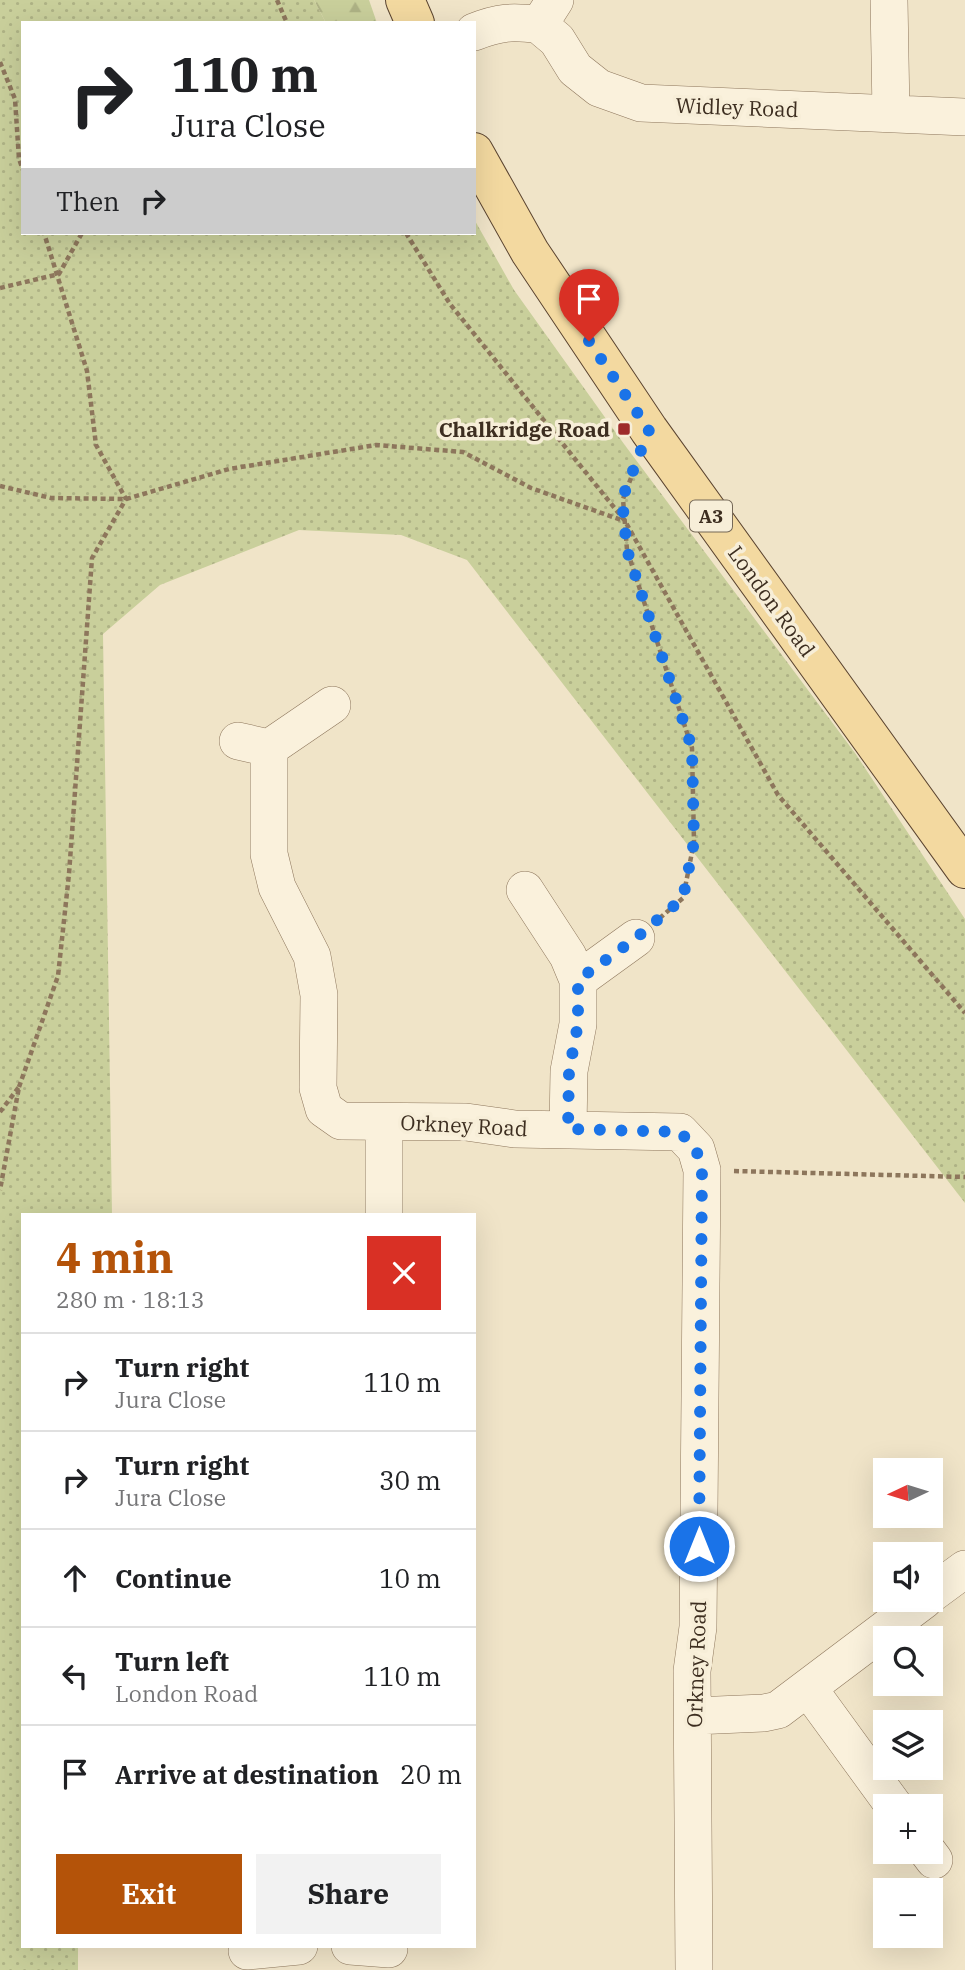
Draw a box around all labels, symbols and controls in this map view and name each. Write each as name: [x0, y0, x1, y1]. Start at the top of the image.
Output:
text: 110 m: [171, 42, 318, 105]
icon: right: [56, 49, 147, 140]
street label: Widley Road: [675, 91, 799, 123]
text: Jura Close: [171, 104, 326, 146]
icon: right: [134, 182, 172, 220]
text: Then: [56, 184, 120, 218]
pin: [559, 269, 619, 341]
icon: arrive: [570, 280, 608, 318]
place label: Chalkridge Road: [439, 415, 610, 443]
marker: Chalkridge Road: [616, 421, 632, 437]
road number: A3: [690, 500, 732, 531]
street label: London Road: [722, 540, 822, 662]
street label: Orkney Road: [400, 1108, 529, 1142]
text: 4 min: [56, 1230, 174, 1285]
button: close: [367, 1236, 441, 1310]
text: 280 m · 18:13: [56, 1284, 205, 1314]
text: Turn right: [115, 1350, 249, 1384]
icon: right: [56, 1363, 94, 1401]
text: 110 m: [363, 1365, 441, 1399]
text: Jura Close: [115, 1384, 226, 1414]
text: Turn right: [115, 1448, 249, 1482]
north arrow: [873, 1458, 943, 1528]
map controls: [873, 1458, 943, 1948]
icon: right: [56, 1461, 94, 1499]
text: 30 m: [379, 1463, 441, 1497]
text: Jura Close: [115, 1482, 226, 1512]
position arrow: [662, 1509, 736, 1583]
button: sound: [873, 1542, 943, 1612]
icon: ahead: [56, 1559, 94, 1597]
text: Continue: [115, 1561, 232, 1595]
text: 10 m: [379, 1561, 441, 1595]
street label: Orkney Road: [680, 1600, 712, 1728]
button: search: [873, 1626, 943, 1696]
text: Turn left: [115, 1644, 229, 1678]
icon: left: [56, 1657, 94, 1695]
text: 110 m: [363, 1659, 441, 1693]
text: London Road: [115, 1678, 258, 1708]
button: layers: [873, 1710, 943, 1780]
icon: arrive: [56, 1755, 94, 1793]
text: Arrive at destination: [115, 1757, 379, 1791]
text: 20 m: [400, 1757, 462, 1791]
button: +: [873, 1794, 943, 1864]
button: Exit: [56, 1854, 242, 1934]
button: Share: [256, 1854, 441, 1934]
button: −: [873, 1878, 943, 1948]

